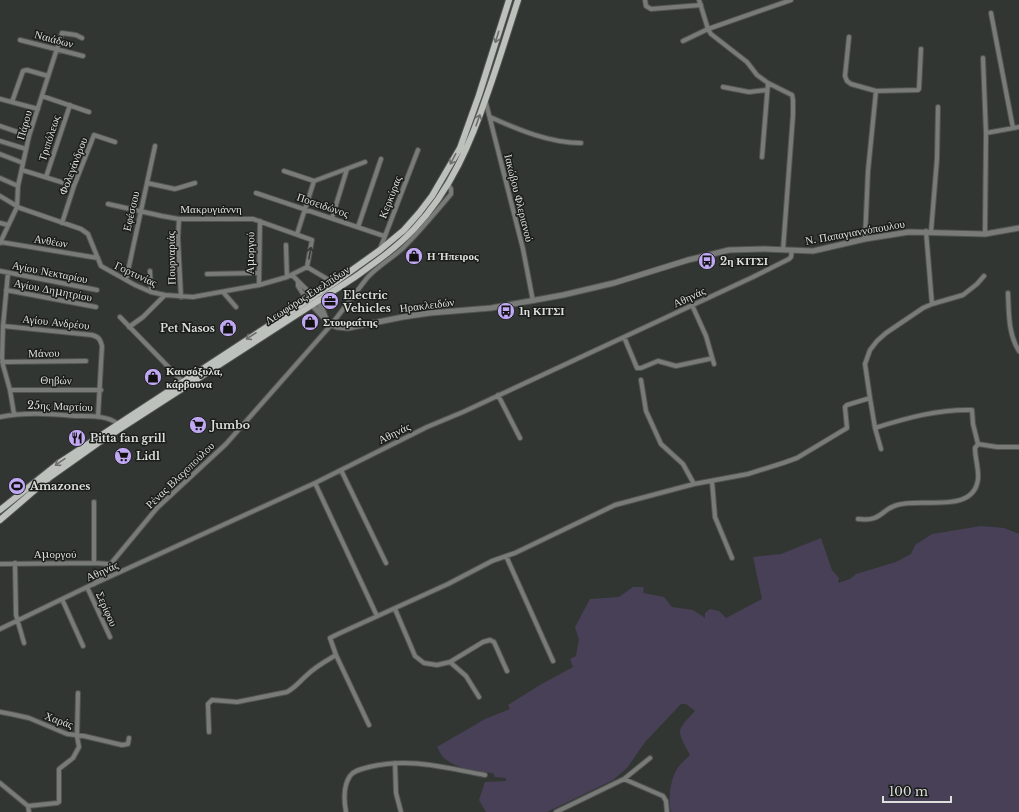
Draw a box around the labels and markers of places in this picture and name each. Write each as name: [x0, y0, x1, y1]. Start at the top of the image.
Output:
shop icon: Η Ήπειρος: [404, 246, 424, 266]
place label: Η Ήπειρος: [427, 249, 479, 263]
bus stop icon: 2η ΚΙΤΣΙ: [697, 251, 717, 271]
place label: 2η ΚΙΤΣΙ: [720, 254, 768, 268]
place label: Electric Vehicles: [342, 288, 391, 315]
office icon: Electric Vehicles: [320, 291, 340, 311]
bus stop icon: 1η ΚΙΤΣΙ: [496, 301, 516, 321]
place label: 1η ΚΙΤΣΙ: [519, 304, 565, 318]
shop icon: Στουραΐτης: [300, 312, 320, 332]
place label: Στουραΐτης: [323, 315, 378, 329]
shop icon: Pet Nasos: [218, 318, 238, 338]
place label: Pet Nasos: [160, 321, 215, 335]
place label: Καυσόξυλα, κάρβουνα: [166, 364, 223, 391]
shop icon: Καυσόξυλα, κάρβουνα: [143, 367, 163, 387]
supermarket icon: Jumbo: [188, 415, 208, 435]
place label: Jumbo: [209, 418, 250, 432]
restaurant icon: Pitta fan grill: [67, 428, 87, 448]
place label: Pitta fan grill: [90, 431, 166, 445]
supermarket icon: Lidl: [113, 446, 133, 466]
place label: Lidl: [136, 449, 160, 463]
sports icon: Amazones: [7, 476, 27, 496]
place label: Amazones: [29, 479, 90, 493]

